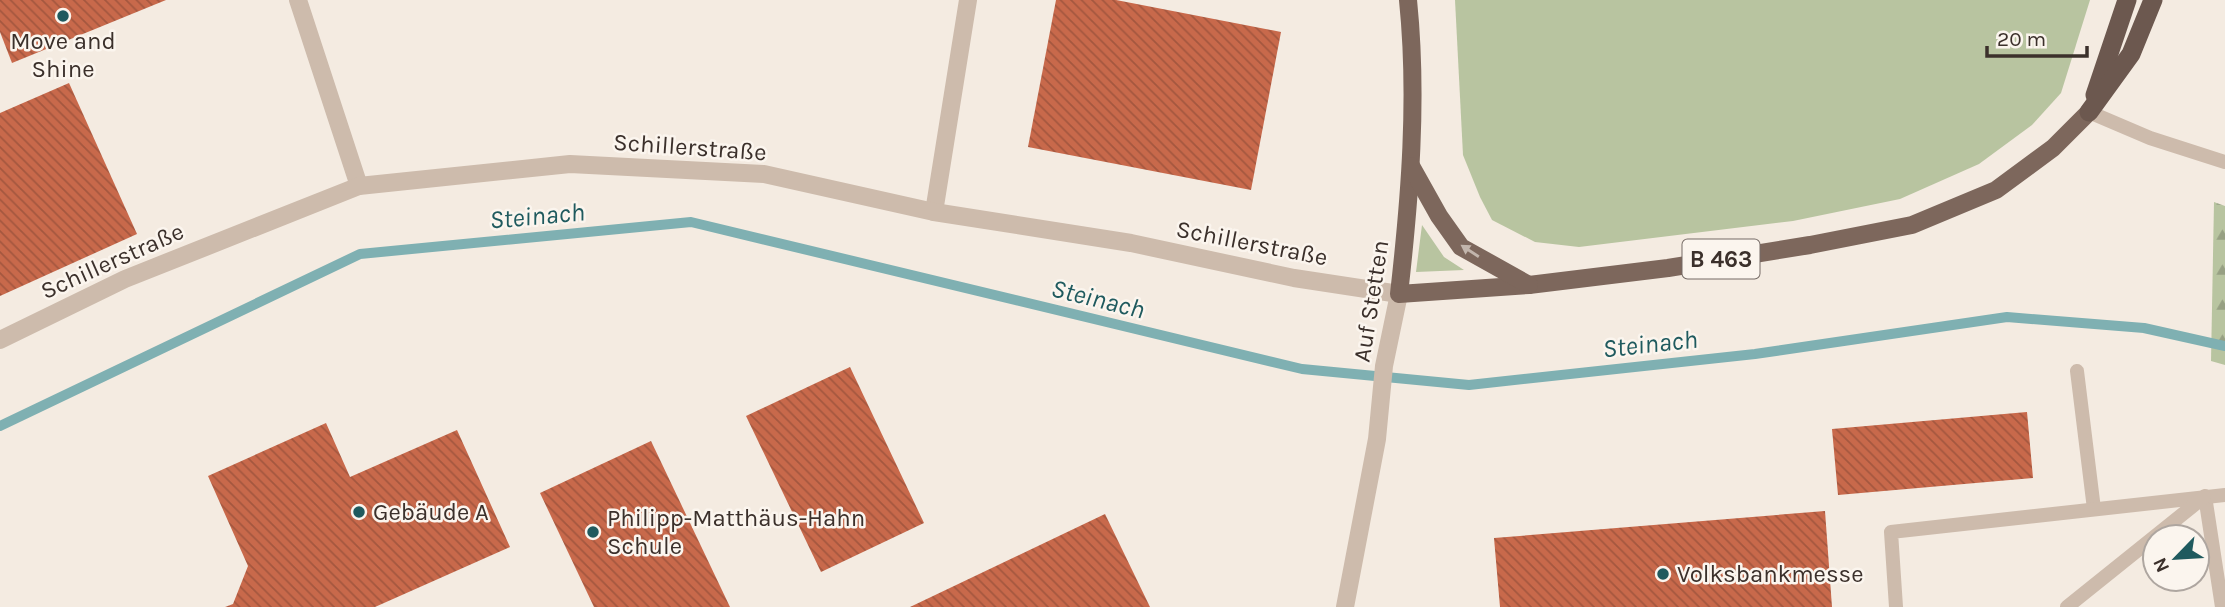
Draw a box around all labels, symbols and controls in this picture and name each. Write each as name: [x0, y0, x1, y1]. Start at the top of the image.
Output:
marker: Move and Shine: [55, 8, 71, 24]
scale bar: [1987, 14, 2087, 58]
place label: Move and Shine: [10, 27, 116, 83]
text: 20 m: [1997, 27, 2046, 51]
street label: Schillerstraße: [612, 128, 768, 166]
water label: Steinach: [488, 196, 586, 236]
street label: Schillerstraße: [1174, 215, 1330, 271]
street label: Schillerstraße: [36, 217, 188, 305]
street label: Auf Stetten: [1348, 238, 1394, 364]
road number: B 463: [1682, 240, 1760, 278]
one-way arrow: [1461, 244, 1479, 258]
water label: Steinach: [1048, 272, 1148, 326]
water label: Steinach: [1601, 324, 1699, 364]
place label: Gebäude A: [373, 498, 489, 526]
marker: Gebäude A: [351, 504, 367, 520]
place label: Philipp-Matthäus-Hahn Schule: [607, 504, 865, 560]
north arrow: [2141, 523, 2211, 593]
marker: Philipp-Matthäus-Hahn Schule: [585, 524, 601, 540]
text: N: [2149, 554, 2174, 576]
place label: Volksbankmesse: [1677, 560, 1863, 588]
marker: Volksbankmesse: [1655, 566, 1671, 582]

